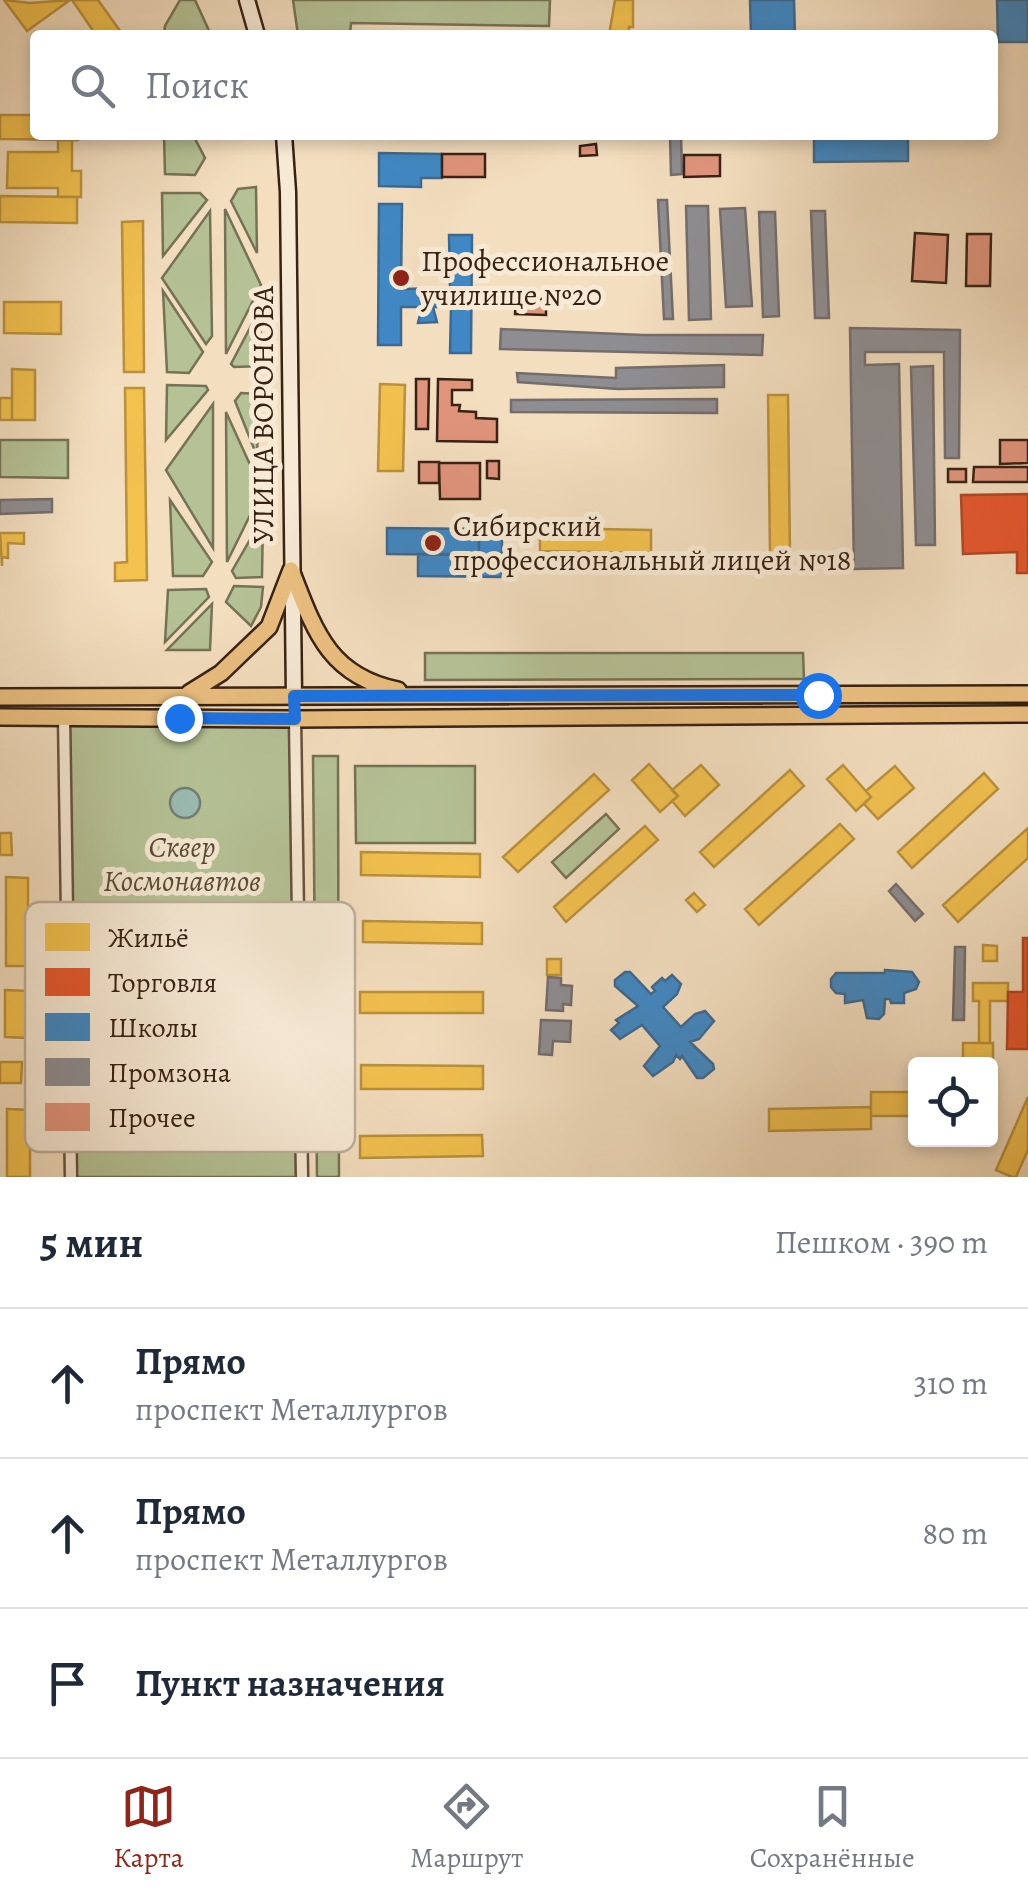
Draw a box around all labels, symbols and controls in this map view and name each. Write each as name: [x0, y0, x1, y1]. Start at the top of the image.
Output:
search box: [30, 30, 998, 140]
icon: search: [65, 58, 120, 113]
text: Поиск: [145, 59, 249, 111]
place label: Профессиональное училище №20: [420, 241, 669, 315]
marker: Профессиональное училище №20: [390, 267, 412, 289]
street label: УЛИЦА ВОРОНОВА: [243, 286, 283, 544]
place label: Сибирский профессиональный лицей №18: [453, 506, 851, 580]
marker: Сибирский профессиональный лицей №18: [422, 532, 444, 554]
route start: [796, 673, 842, 719]
route end: [157, 696, 203, 742]
park label: Сквер Космонавтов: [103, 827, 261, 901]
legend: [25, 902, 355, 1152]
text: Жильё: [108, 919, 189, 957]
text: Торговля: [108, 964, 217, 1002]
text: Школы: [108, 1009, 198, 1047]
text: Промзона: [108, 1054, 231, 1092]
map controls: [908, 1057, 998, 1147]
button: locate: [908, 1057, 998, 1147]
text: Прочее: [108, 1099, 196, 1137]
text: 5 мин: [40, 1214, 143, 1271]
text: Пешком · 390 m: [775, 1220, 988, 1264]
text: Прямо: [135, 1335, 246, 1387]
icon: ahead: [40, 1356, 95, 1411]
text: 310 m: [914, 1361, 988, 1405]
text: проспект Металлургов: [135, 1387, 448, 1431]
text: Прямо: [135, 1485, 246, 1537]
icon: ahead: [40, 1506, 95, 1561]
text: 80 m: [922, 1511, 988, 1555]
text: проспект Металлургов: [135, 1537, 448, 1581]
icon: arrive: [40, 1656, 95, 1711]
text: Пункт назначения: [135, 1657, 445, 1709]
tab: Карта: [113, 1779, 184, 1877]
tab: Маршрут: [410, 1779, 523, 1877]
tab: Сохранённые: [750, 1779, 915, 1877]

